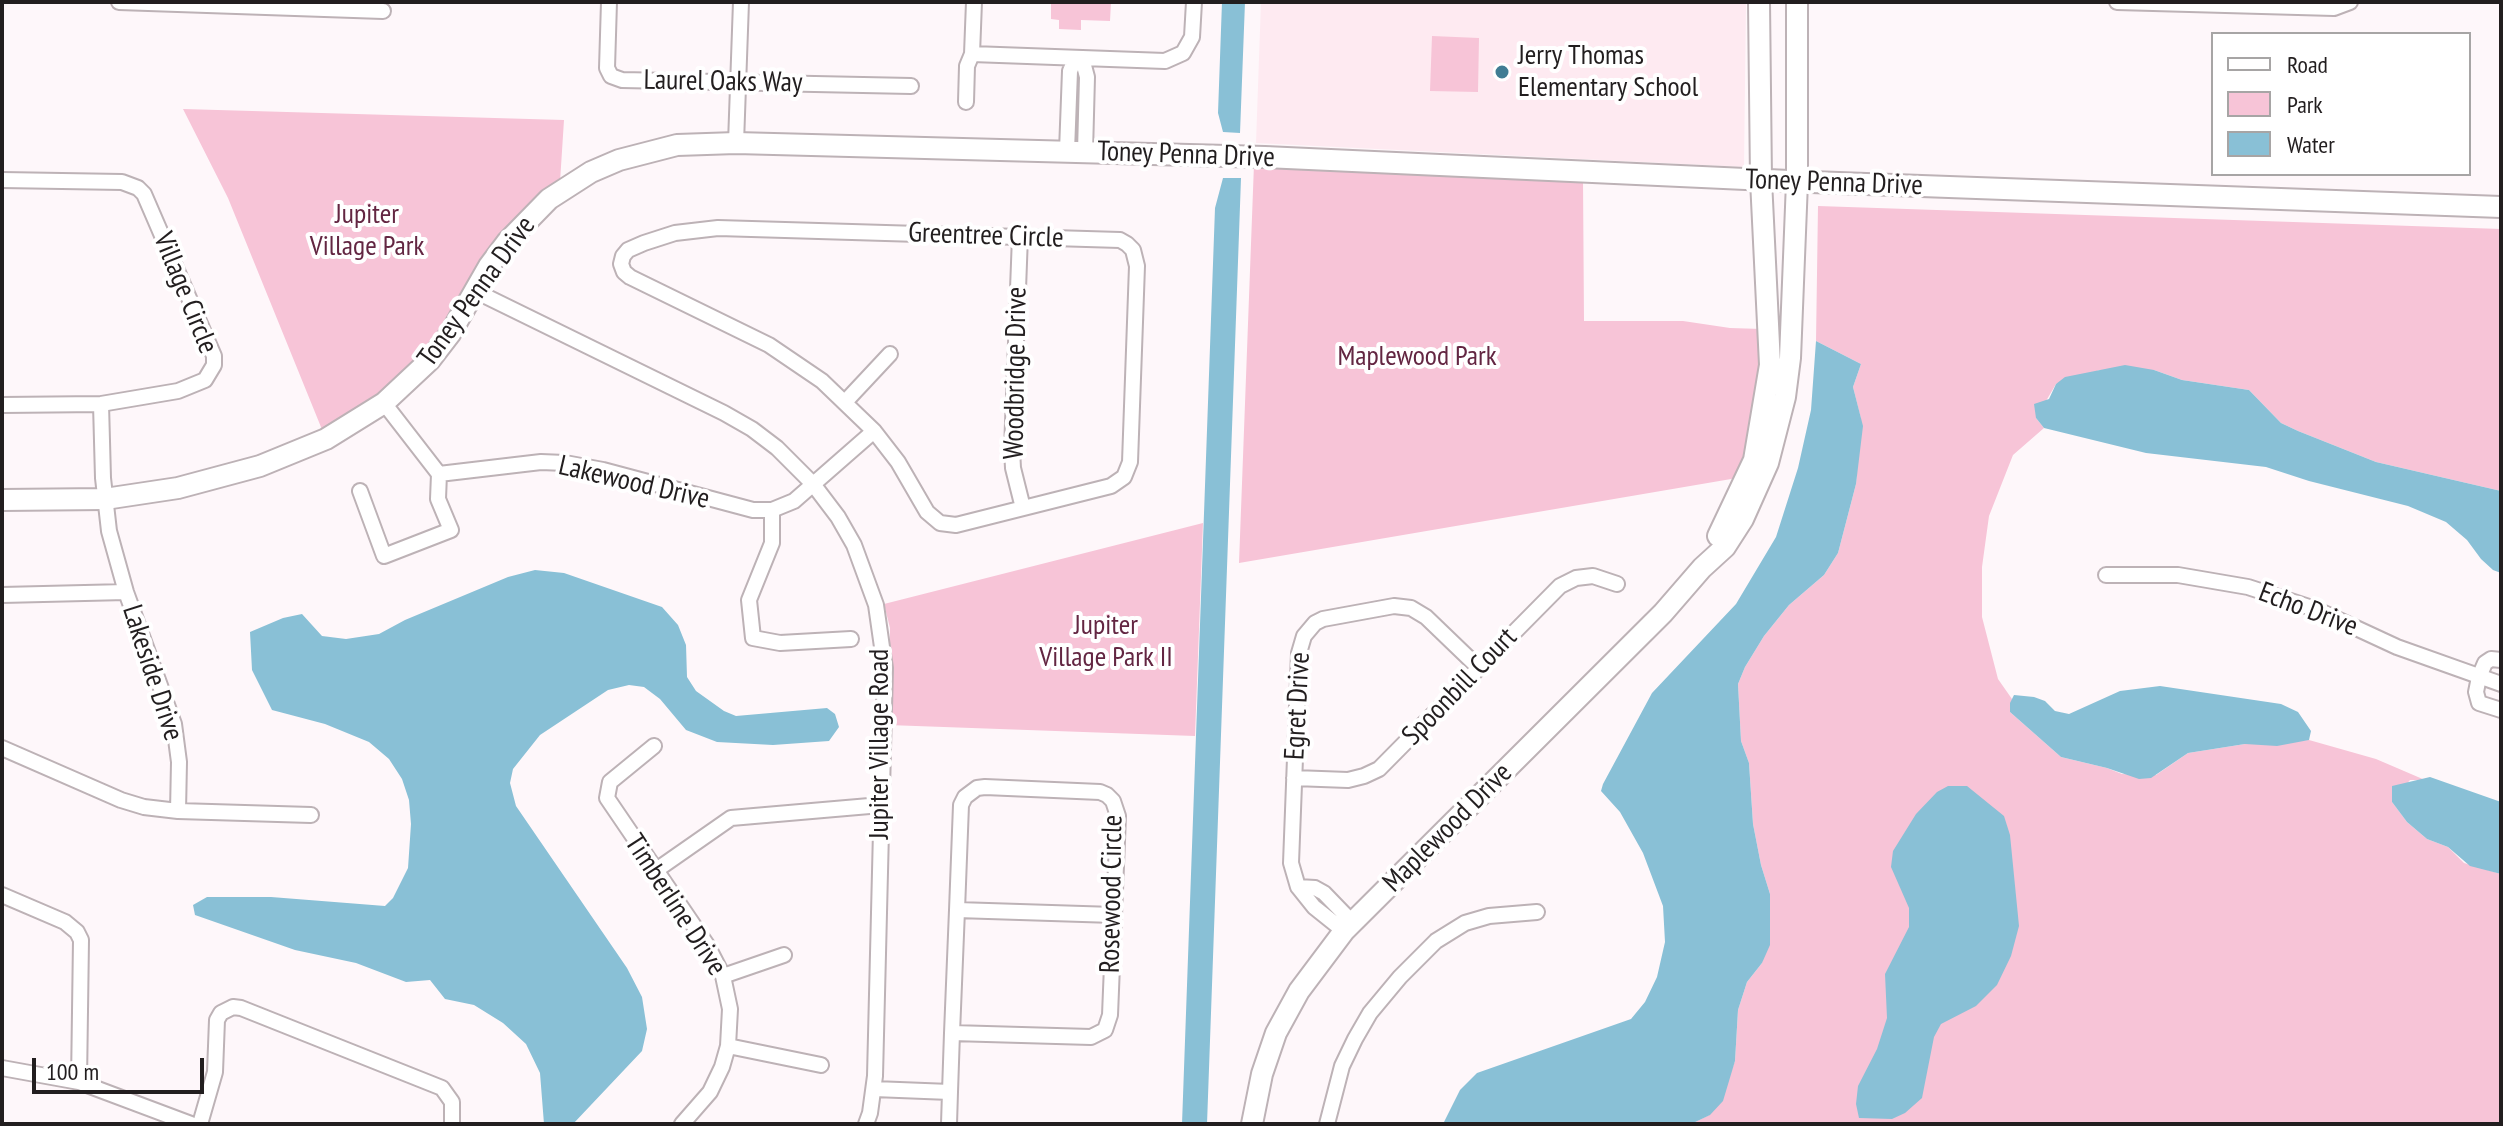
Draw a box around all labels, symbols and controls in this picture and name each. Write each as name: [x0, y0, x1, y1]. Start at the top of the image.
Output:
legend: [2211, 32, 2471, 176]
place label: Jerry Thomas Elementary School: [1518, 39, 1698, 105]
text: Road: [2287, 49, 2328, 80]
marker: Jerry Thomas Elementary School: [1493, 63, 1511, 81]
street label: Laurel Oaks Way: [643, 64, 803, 100]
text: Park: [2287, 89, 2323, 120]
text: Water: [2287, 129, 2335, 160]
street label: Toney Penna Drive: [1097, 135, 1275, 175]
street label: Toney Penna Drive: [1745, 163, 1923, 203]
park label: Jupiter Village Park: [310, 198, 424, 264]
street label: Toney Penna Drive: [411, 210, 543, 374]
street label: Greentree Circle: [908, 216, 1064, 256]
street label: Village Circle: [146, 228, 224, 358]
street label: Woodbridge Drive: [998, 286, 1034, 460]
park label: Maplewood Park: [1337, 340, 1497, 374]
street label: Lakewood Drive: [555, 449, 713, 517]
street label: Echo Drive: [2254, 576, 2362, 644]
street label: Lakeside Drive: [114, 601, 190, 745]
park label: Jupiter Village Park II: [1039, 609, 1173, 675]
street label: Spoonbill Court: [1396, 621, 1524, 753]
street label: Jupiter Village Road: [863, 649, 897, 839]
street label: Egret Drive: [1278, 651, 1318, 761]
street label: Maplewood Drive: [1377, 757, 1519, 899]
street label: Rosewood Circle: [1094, 815, 1130, 973]
street label: Timberline Drive: [617, 828, 733, 982]
scale bar: [36, 1042, 208, 1092]
text: 100 m: [46, 1056, 99, 1087]

